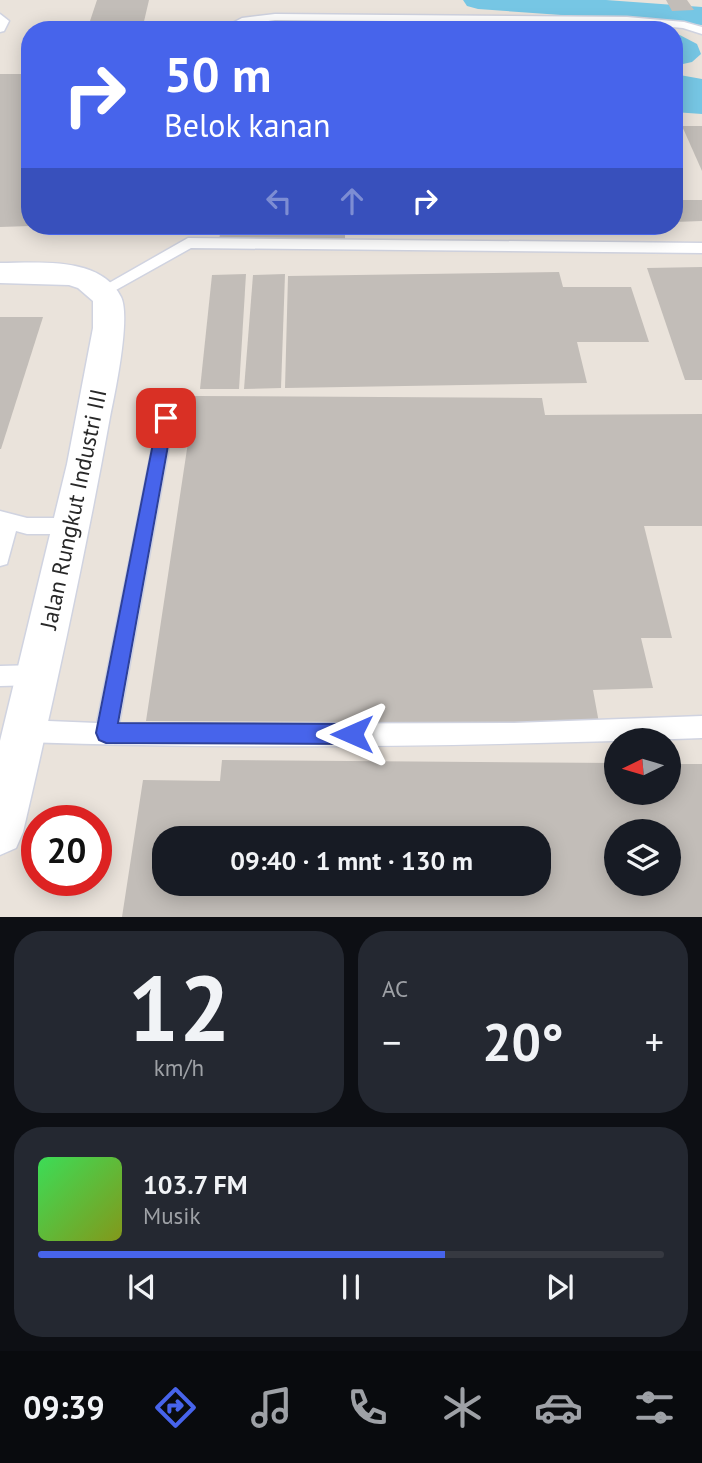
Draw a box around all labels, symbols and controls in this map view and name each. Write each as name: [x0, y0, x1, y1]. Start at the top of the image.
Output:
text: 50 m: [164, 42, 271, 106]
icon: right: [49, 49, 140, 140]
text: Belok kanan: [164, 104, 330, 146]
icon: left: [260, 182, 298, 220]
icon: ahead: [333, 182, 371, 220]
icon: right: [406, 182, 444, 220]
street label: Jalan Rungkut Industri III: [33, 386, 113, 633]
pin: [136, 388, 196, 448]
icon: arrive: [147, 399, 185, 437]
position arrow: [315, 697, 389, 771]
north arrow: [604, 728, 681, 805]
map controls: [604, 728, 681, 896]
speed limit sign: 20: [21, 805, 112, 896]
button: layers: [604, 819, 681, 896]
text: 09:40 · 1 mnt · 130 m: [230, 844, 473, 877]
text: 12: [127, 948, 231, 1066]
text: AC: [382, 974, 408, 1003]
text: 20°: [482, 1008, 564, 1075]
text: −: [382, 1017, 401, 1066]
text: +: [645, 1017, 664, 1066]
text: km/h: [154, 1053, 204, 1082]
text: 103.7 FM: [143, 1168, 248, 1201]
text: Musik: [143, 1201, 200, 1230]
icon: previous: [123, 1268, 161, 1306]
icon: pause: [332, 1268, 370, 1306]
icon: next: [541, 1268, 579, 1306]
icon: directions: [151, 1383, 200, 1432]
icon: music: [247, 1383, 296, 1432]
icon: phone: [343, 1383, 392, 1432]
icon: climate: [438, 1383, 487, 1432]
icon: car: [534, 1383, 583, 1432]
icon: filters: [630, 1383, 679, 1432]
text: 09:39: [23, 1386, 105, 1428]

